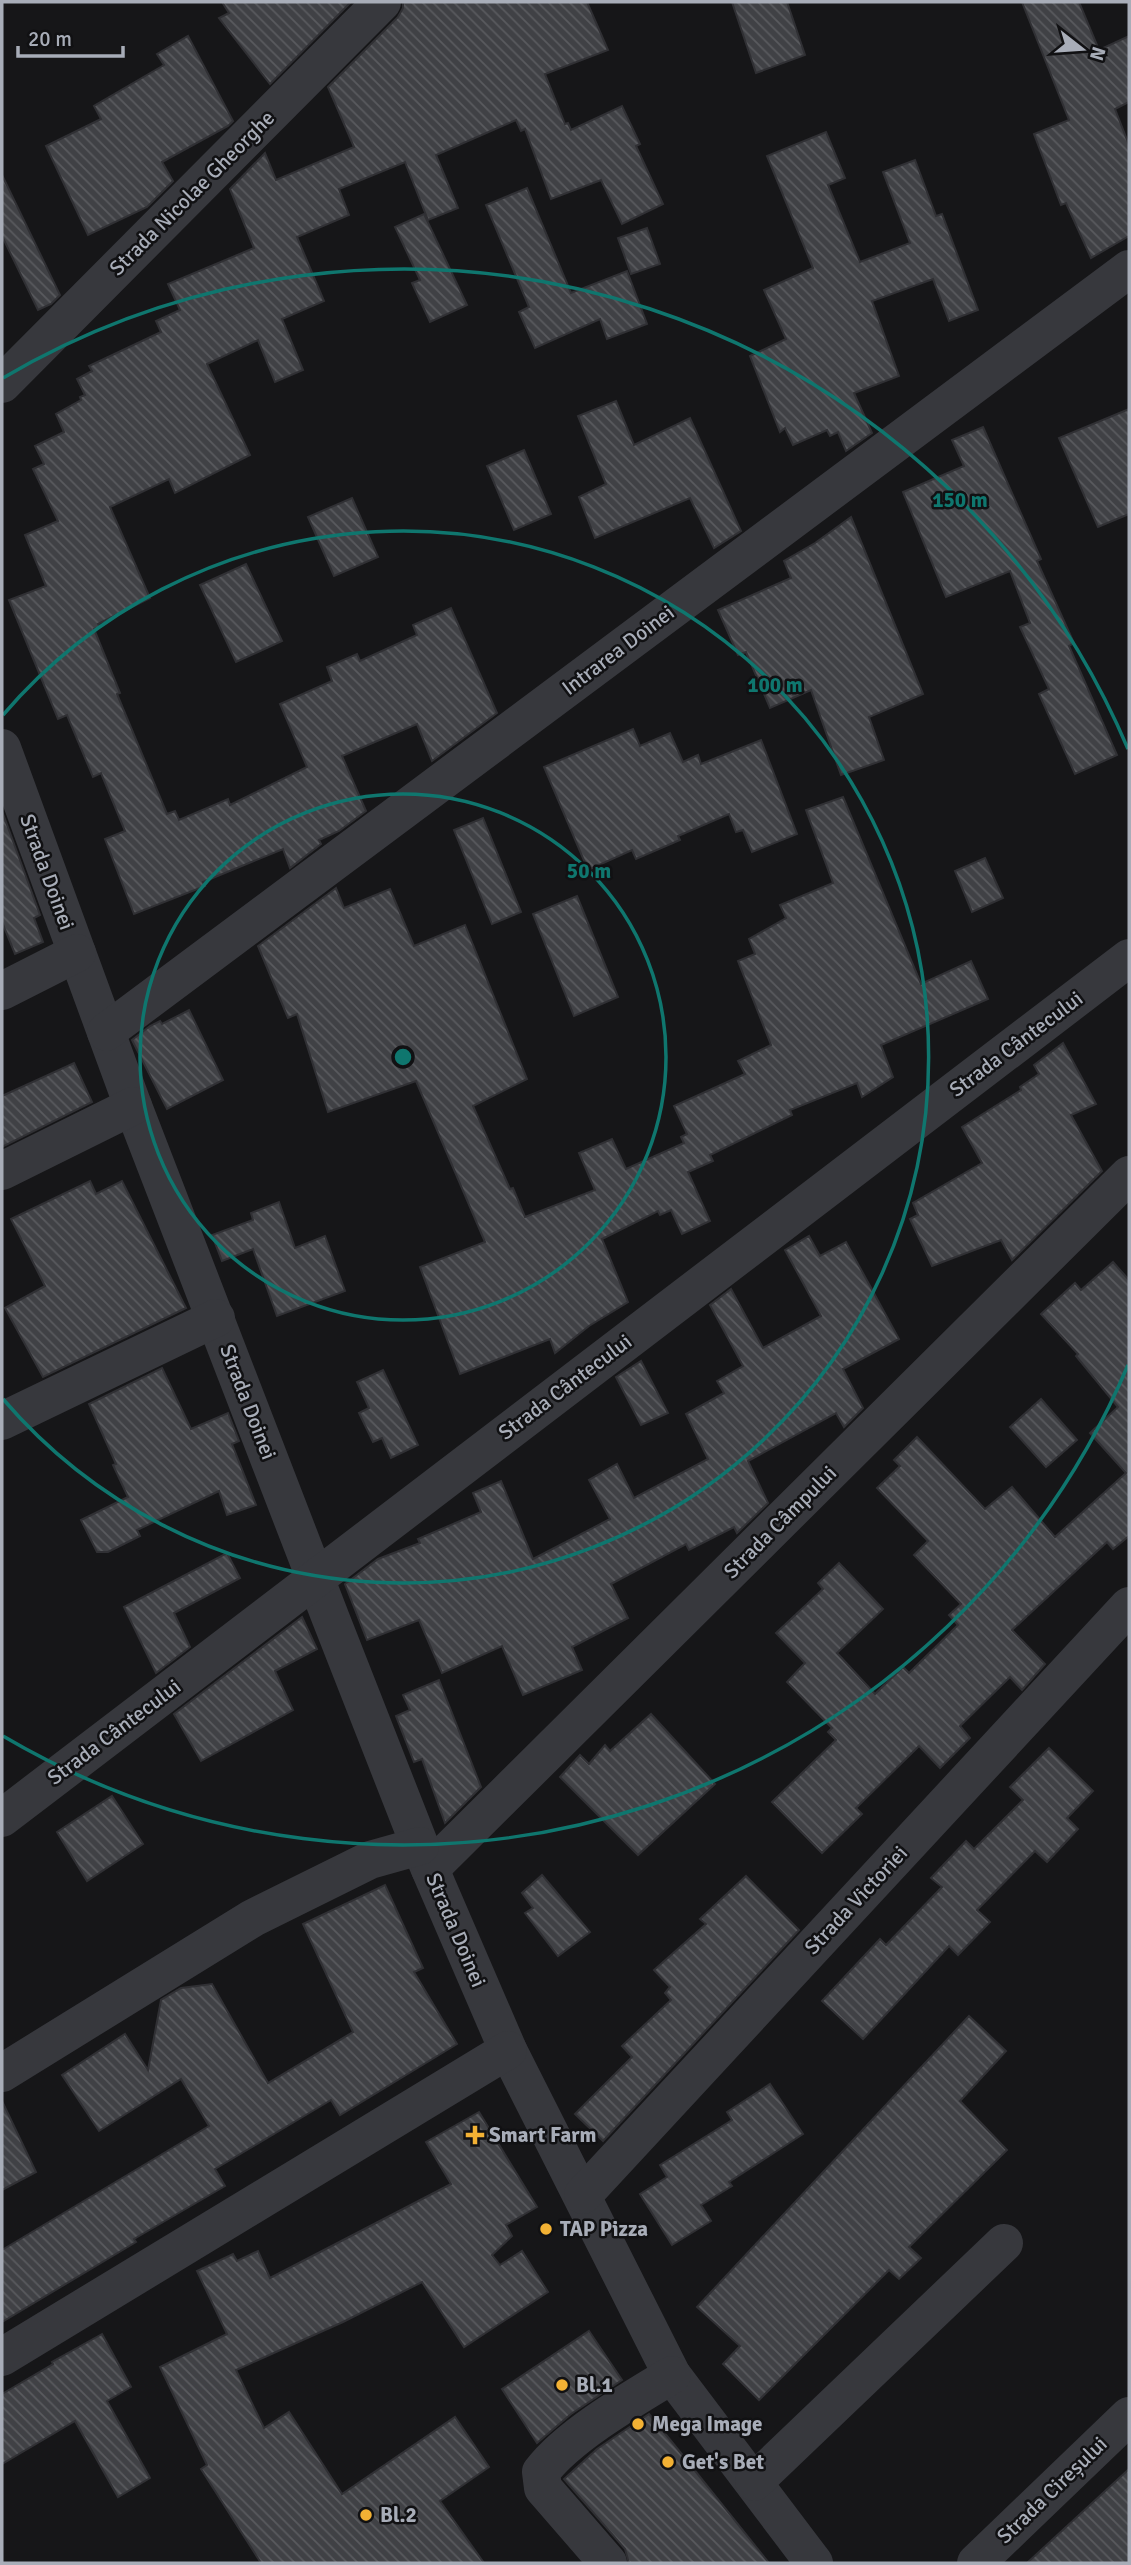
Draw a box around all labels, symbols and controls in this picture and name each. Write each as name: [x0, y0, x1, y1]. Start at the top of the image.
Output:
scale bar: [18, 14, 122, 58]
north arrow: [1047, 14, 1117, 84]
text: 20 m: [28, 26, 72, 52]
text: N: [1084, 44, 1111, 64]
street label: Strada Nicolae Gheorghe: [104, 105, 280, 281]
text: 150 m: [932, 487, 988, 513]
street label: Intrarea Doinei: [557, 599, 679, 701]
text: 100 m: [747, 672, 803, 698]
street label: Strada Doinei: [14, 810, 80, 934]
text: 50 m: [567, 858, 611, 884]
street label: Strada Cântecului: [944, 985, 1088, 1103]
centre of rings: [391, 1045, 415, 1069]
street label: Strada Cântecului: [493, 1328, 637, 1446]
street label: Strada Doinei: [214, 1341, 282, 1463]
street label: Strada Câmpului: [718, 1460, 842, 1584]
street label: Strada Cântecului: [42, 1673, 186, 1791]
street label: Strada Victoriei: [799, 1840, 913, 1960]
street label: Strada Doinei: [420, 1869, 492, 1991]
place label: Smart Farm: [489, 2122, 597, 2148]
marker: Smart Farm: [467, 2127, 483, 2143]
place label: TAP Pizza: [560, 2216, 648, 2242]
marker: TAP Pizza: [538, 2221, 554, 2237]
place label: Bl.1: [576, 2372, 613, 2398]
marker: Bl.1: [554, 2377, 570, 2393]
place label: Mega Image: [652, 2411, 763, 2437]
marker: Mega Image: [630, 2416, 646, 2432]
street label: Strada Cireșului: [991, 2431, 1113, 2549]
place label: Get's Bet: [682, 2449, 764, 2475]
marker: Get's Bet: [660, 2454, 676, 2470]
place label: Bl.2: [380, 2502, 417, 2528]
marker: Bl.2: [358, 2507, 374, 2523]

